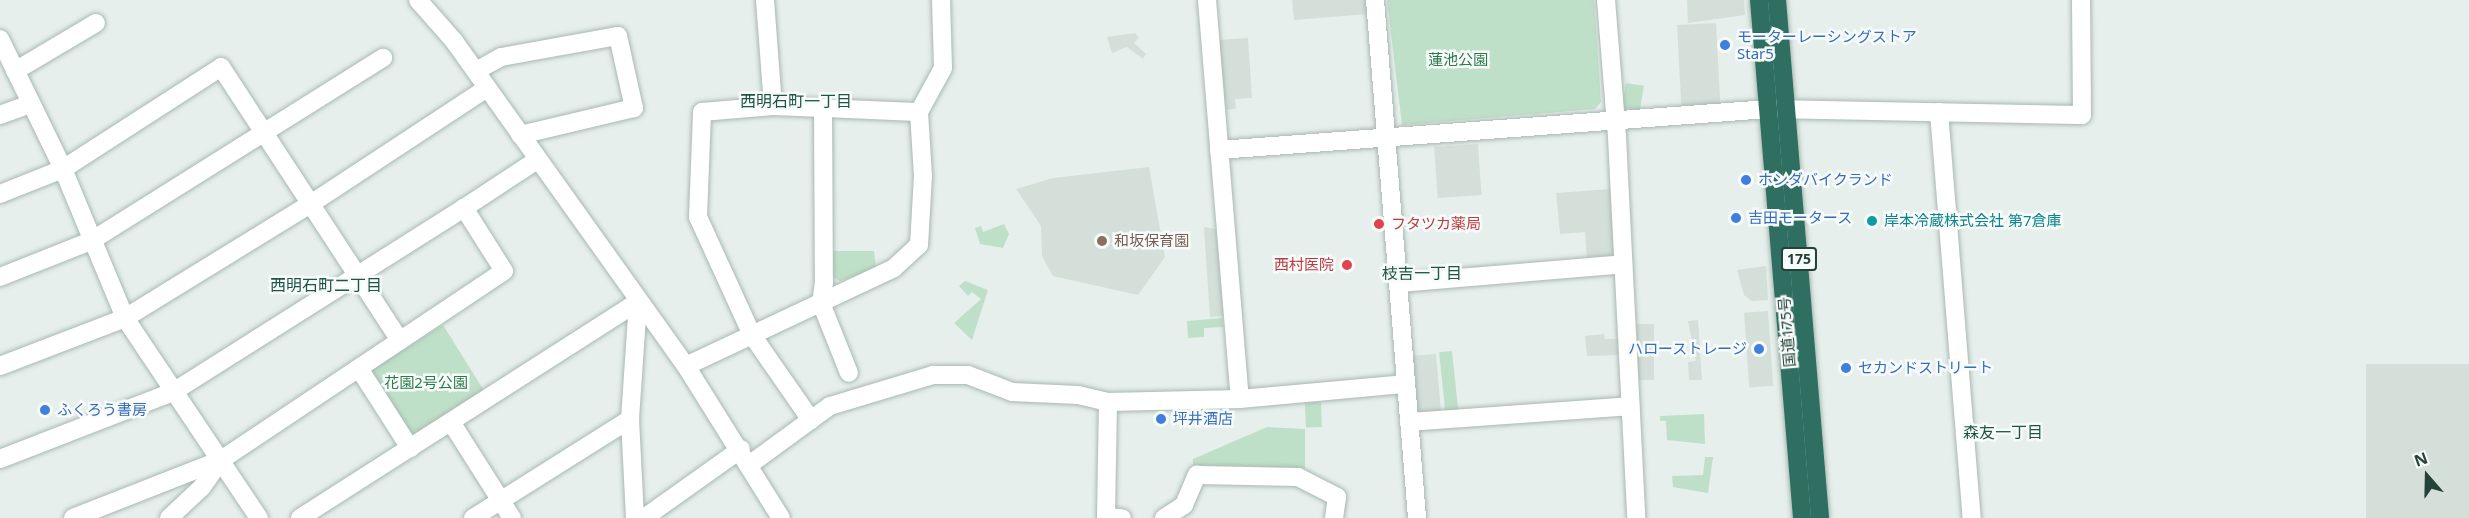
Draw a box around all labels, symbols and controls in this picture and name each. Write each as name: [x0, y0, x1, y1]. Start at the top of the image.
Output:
place label: モーターレーシングストア Star5: [1737, 27, 1917, 62]
marker: モーターレーシングストア Star5: [1718, 38, 1732, 52]
park label: 蓮池公園: [1428, 51, 1488, 69]
district label: 西明石町一丁目: [740, 91, 852, 111]
place label: ホンダバイクランド: [1758, 171, 1893, 189]
marker: ホンダバイクランド: [1739, 173, 1753, 187]
place label: 吉田モータース: [1748, 209, 1853, 227]
marker: 吉田モータース: [1729, 211, 1743, 225]
place label: 岸本冷蔵株式会社 第7倉庫: [1884, 212, 2061, 230]
marker: 岸本冷蔵株式会社 第7倉庫: [1865, 214, 1879, 228]
place label: フタツカ薬局: [1391, 215, 1481, 233]
marker: フタツカ薬局: [1372, 217, 1386, 231]
place label: 和坂保育園: [1114, 232, 1189, 250]
marker: 和坂保育園: [1095, 234, 1109, 248]
road number: 175: [1780, 248, 1818, 270]
place label: 西村医院: [1274, 256, 1334, 274]
marker: 西村医院: [1338, 256, 1356, 274]
district label: 枝吉一丁目: [1382, 263, 1462, 283]
district label: 西明石町二丁目: [270, 275, 382, 295]
street label: 国道175号: [1775, 296, 1799, 368]
place label: ハローストレージ: [1627, 340, 1747, 358]
marker: ハローストレージ: [1752, 342, 1766, 356]
place label: セカンドストリート: [1858, 359, 1993, 377]
marker: セカンドストリート: [1839, 361, 1853, 375]
park label: 花園2号公園: [384, 374, 468, 392]
place label: ふくろう書房: [57, 401, 147, 419]
marker: ふくろう書房: [38, 403, 52, 417]
place label: 坪井酒店: [1173, 410, 1233, 428]
marker: 坪井酒店: [1154, 412, 1168, 426]
district label: 森友一丁目: [1963, 422, 2043, 442]
north arrow: [2397, 446, 2457, 506]
text: N: [2411, 447, 2431, 472]

